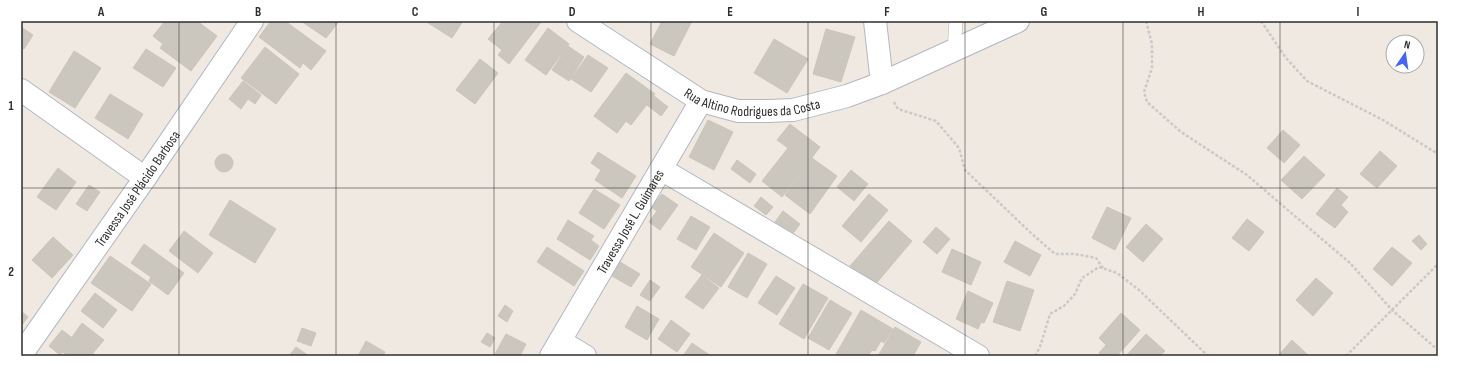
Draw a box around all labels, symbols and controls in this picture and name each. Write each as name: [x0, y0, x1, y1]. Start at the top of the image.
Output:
text: A: [97, 4, 105, 20]
text: B: [255, 4, 261, 20]
text: C: [412, 4, 419, 20]
text: D: [569, 4, 576, 20]
text: E: [727, 4, 733, 20]
text: F: [884, 4, 890, 20]
text: G: [1041, 4, 1048, 20]
text: H: [1198, 4, 1205, 20]
text: I: [1357, 4, 1360, 20]
north arrow: [1385, 34, 1425, 74]
text: N: [1403, 38, 1412, 52]
street label: Rua Altino Rodrigues da Costa: [681, 84, 822, 120]
text: 1: [8, 98, 14, 114]
street label: Travessa José Plácido Barbosa: [91, 127, 183, 250]
street label: Travessa José L. Guimares: [593, 166, 667, 277]
text: 2: [8, 264, 14, 280]

